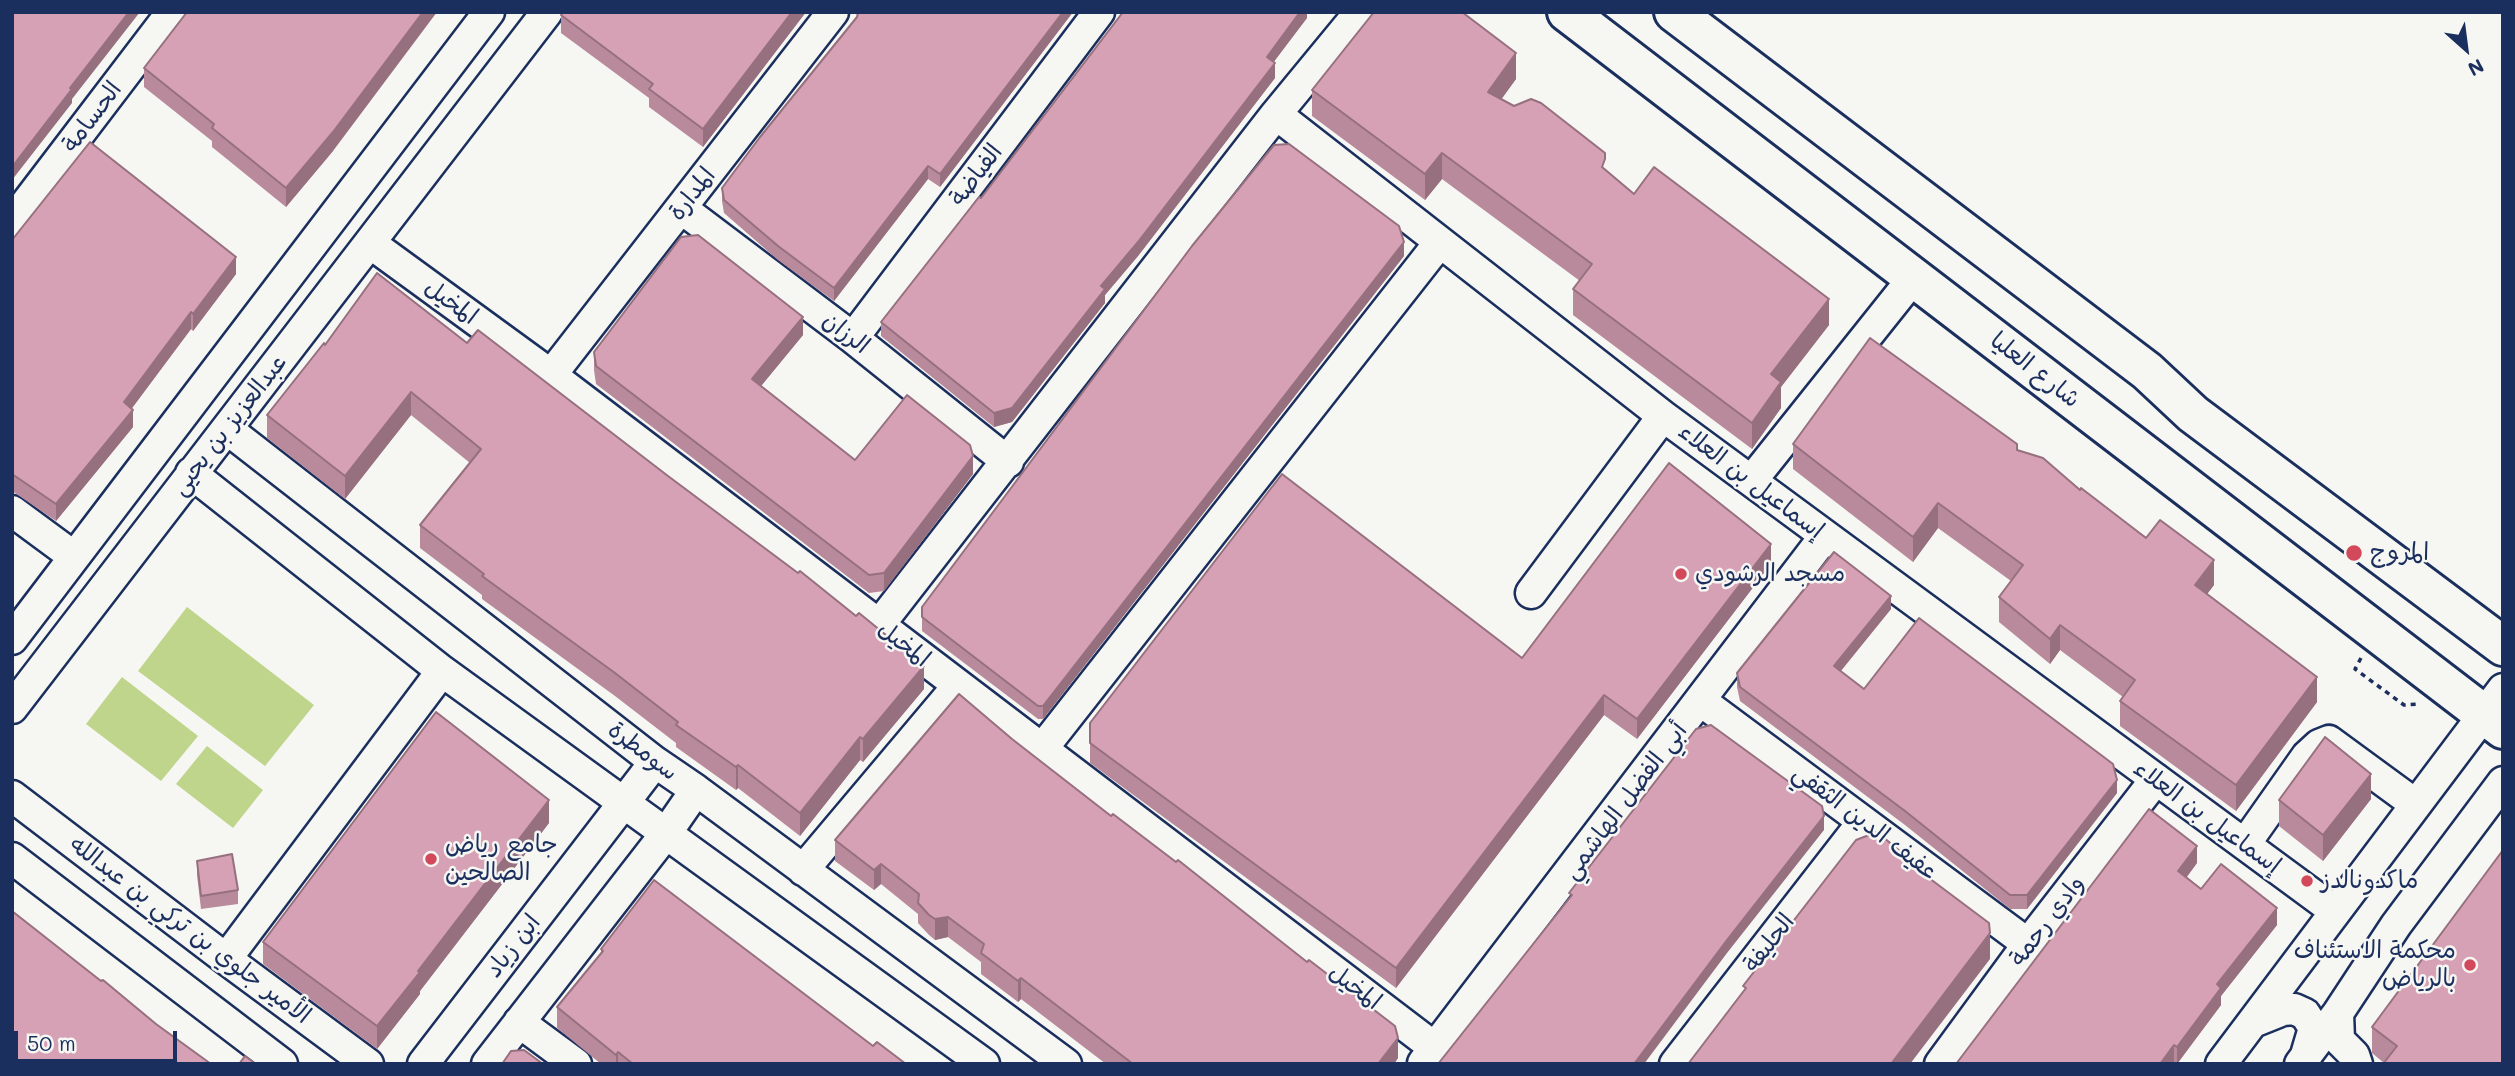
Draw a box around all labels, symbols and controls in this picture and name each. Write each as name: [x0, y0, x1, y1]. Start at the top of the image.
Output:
north arrow: [2431, 14, 2501, 84]
text: N: [2464, 54, 2488, 82]
street label: الحسامة: [56, 76, 128, 158]
street label: الفياضة: [943, 138, 1009, 212]
street label: المدارة: [662, 162, 722, 226]
street label: المخيل: [419, 273, 483, 331]
street label: الرزان: [817, 306, 875, 360]
street label: شارع العليا: [1984, 326, 2086, 414]
street label: عبدالعزيز بن يحيى: [165, 349, 293, 501]
street label: إسماعيل بن العلاء: [1672, 417, 1830, 545]
place label: المروج: [2370, 539, 2429, 567]
marker: المروج: [2344, 543, 2364, 563]
place label: مسجد الرشودي: [1695, 560, 1845, 588]
marker: مسجد الرشودي: [1673, 566, 1689, 582]
street label: المخيل: [872, 615, 936, 673]
street label: سومطرة: [602, 715, 684, 787]
street label: أبي الفضل الهاشمي: [1557, 717, 1693, 885]
street label: إسماعيل بن العلاء: [2128, 754, 2286, 880]
street label: عفيف الدين الثقفي: [1787, 758, 1943, 886]
street label: الأمير جلوي بن تركي بن عبدالله: [64, 830, 316, 1030]
place label: جامع رياض الصالحين: [445, 831, 558, 887]
marker: جامع رياض الصالحين: [423, 851, 439, 867]
place label: ماكدونالدز: [2321, 867, 2418, 895]
street label: وادي رحمة: [2003, 870, 2091, 972]
marker: ماكدونالدز: [2299, 873, 2315, 889]
street label: الحليفة: [1737, 908, 1801, 978]
street label: ابن زياد: [479, 909, 547, 983]
place label: محكمة الاستئناف بالرياض: [2294, 937, 2456, 993]
marker: محكمة الاستئناف بالرياض: [2462, 957, 2478, 973]
street label: المخيل: [1323, 958, 1387, 1016]
scale bar: [18, 1016, 180, 1060]
text: 50 m: [27, 1029, 76, 1056]

